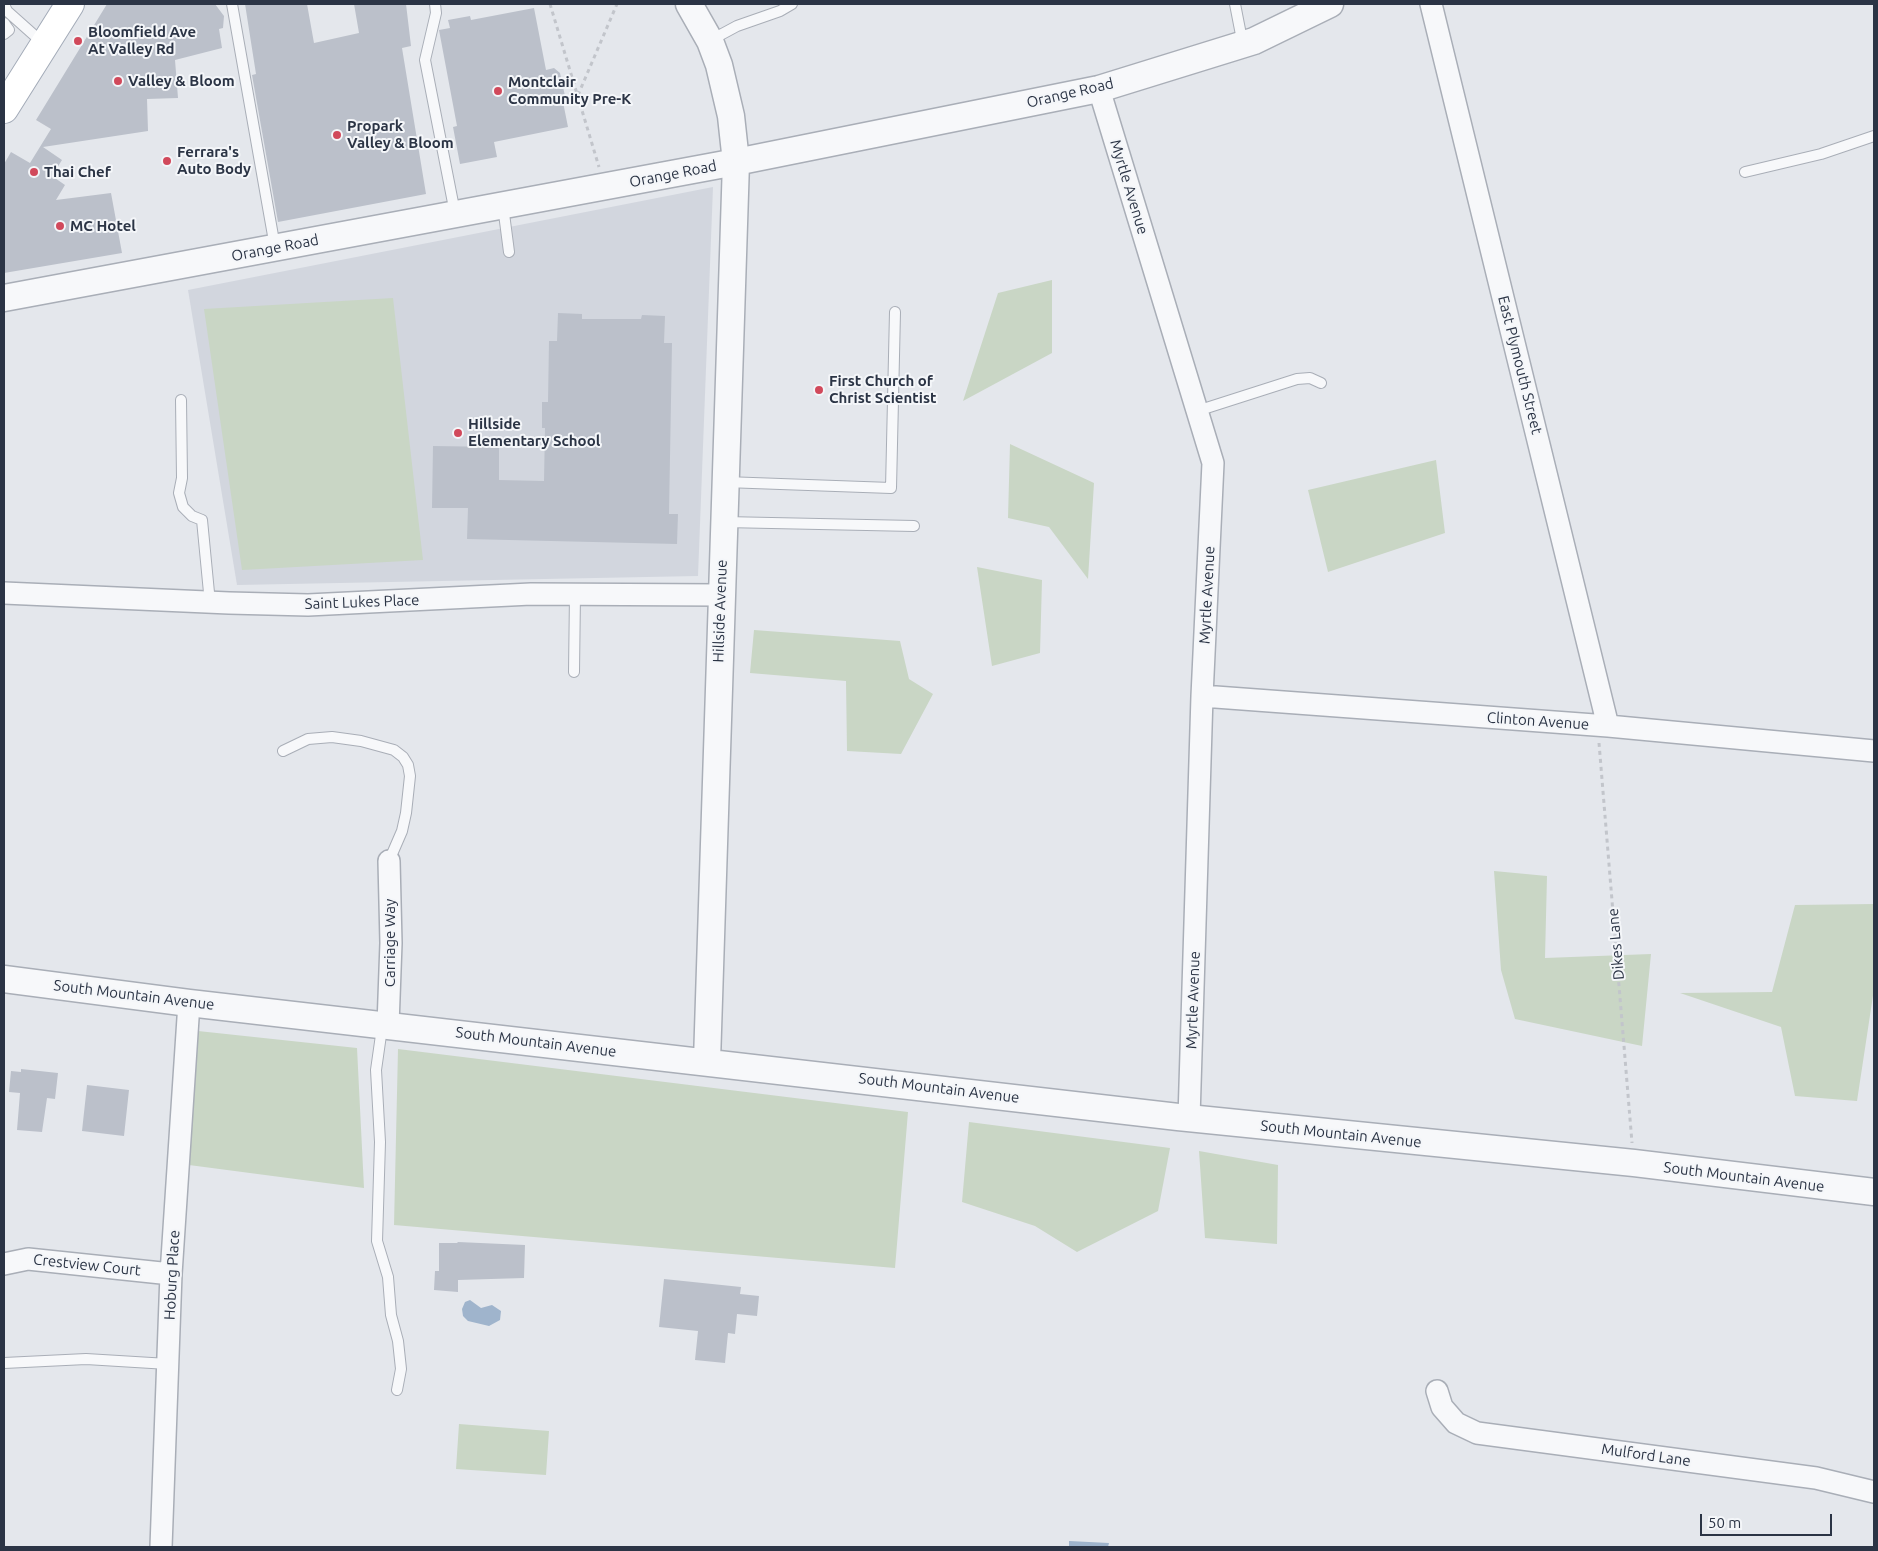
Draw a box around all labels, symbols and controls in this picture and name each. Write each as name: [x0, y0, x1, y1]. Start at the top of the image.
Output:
place label: Bloomfield Ave At Valley Rd: [88, 23, 196, 58]
marker: Bloomfield Ave At Valley Rd: [72, 35, 84, 47]
place label: Valley & Bloom: [128, 72, 235, 90]
place label: Montclair Community Pre-K: [508, 73, 631, 108]
street label: Orange Road: [1025, 74, 1115, 112]
marker: Valley & Bloom: [112, 75, 124, 87]
marker: Montclair Community Pre-K: [492, 85, 504, 97]
place label: Propark Valley & Bloom: [347, 117, 454, 152]
marker: Propark Valley & Bloom: [331, 129, 343, 141]
street label: Myrtle Avenue: [1106, 137, 1152, 237]
place label: Ferrara's Auto Body: [177, 143, 251, 178]
marker: Ferrara's Auto Body: [161, 155, 173, 167]
street label: Orange Road: [628, 157, 718, 191]
place label: Thai Chef: [44, 163, 111, 181]
marker: Thai Chef: [28, 166, 40, 178]
place label: MC Hotel: [70, 217, 136, 235]
marker: MC Hotel: [54, 220, 66, 232]
street label: Orange Road: [230, 231, 320, 265]
street label: East Plymouth Street: [1494, 294, 1546, 436]
place label: First Church of Christ Scientist: [829, 372, 936, 407]
marker: First Church of Christ Scientist: [813, 384, 825, 396]
place label: Hillside Elementary School: [468, 415, 600, 450]
marker: Hillside Elementary School: [452, 427, 464, 439]
street label: Myrtle Avenue: [1195, 546, 1219, 644]
street label: Hillside Avenue: [709, 559, 731, 663]
street label: Saint Lukes Place: [304, 591, 420, 613]
street label: Clinton Avenue: [1486, 708, 1590, 734]
street label: Carriage Way: [381, 899, 399, 987]
street label: Dikes Lane: [1604, 907, 1628, 981]
street label: Myrtle Avenue: [1182, 951, 1204, 1049]
street label: South Mountain Avenue: [53, 976, 215, 1014]
street label: South Mountain Avenue: [455, 1023, 617, 1061]
street label: South Mountain Avenue: [858, 1069, 1020, 1107]
street label: South Mountain Avenue: [1260, 1117, 1422, 1151]
street label: South Mountain Avenue: [1663, 1158, 1825, 1196]
street label: Hoburg Place: [161, 1230, 183, 1320]
street label: Crestview Court: [32, 1250, 142, 1280]
street label: Mulford Lane: [1600, 1440, 1692, 1470]
scale bar: [1703, 1504, 1836, 1536]
text: 50 m: [1708, 1514, 1741, 1531]

